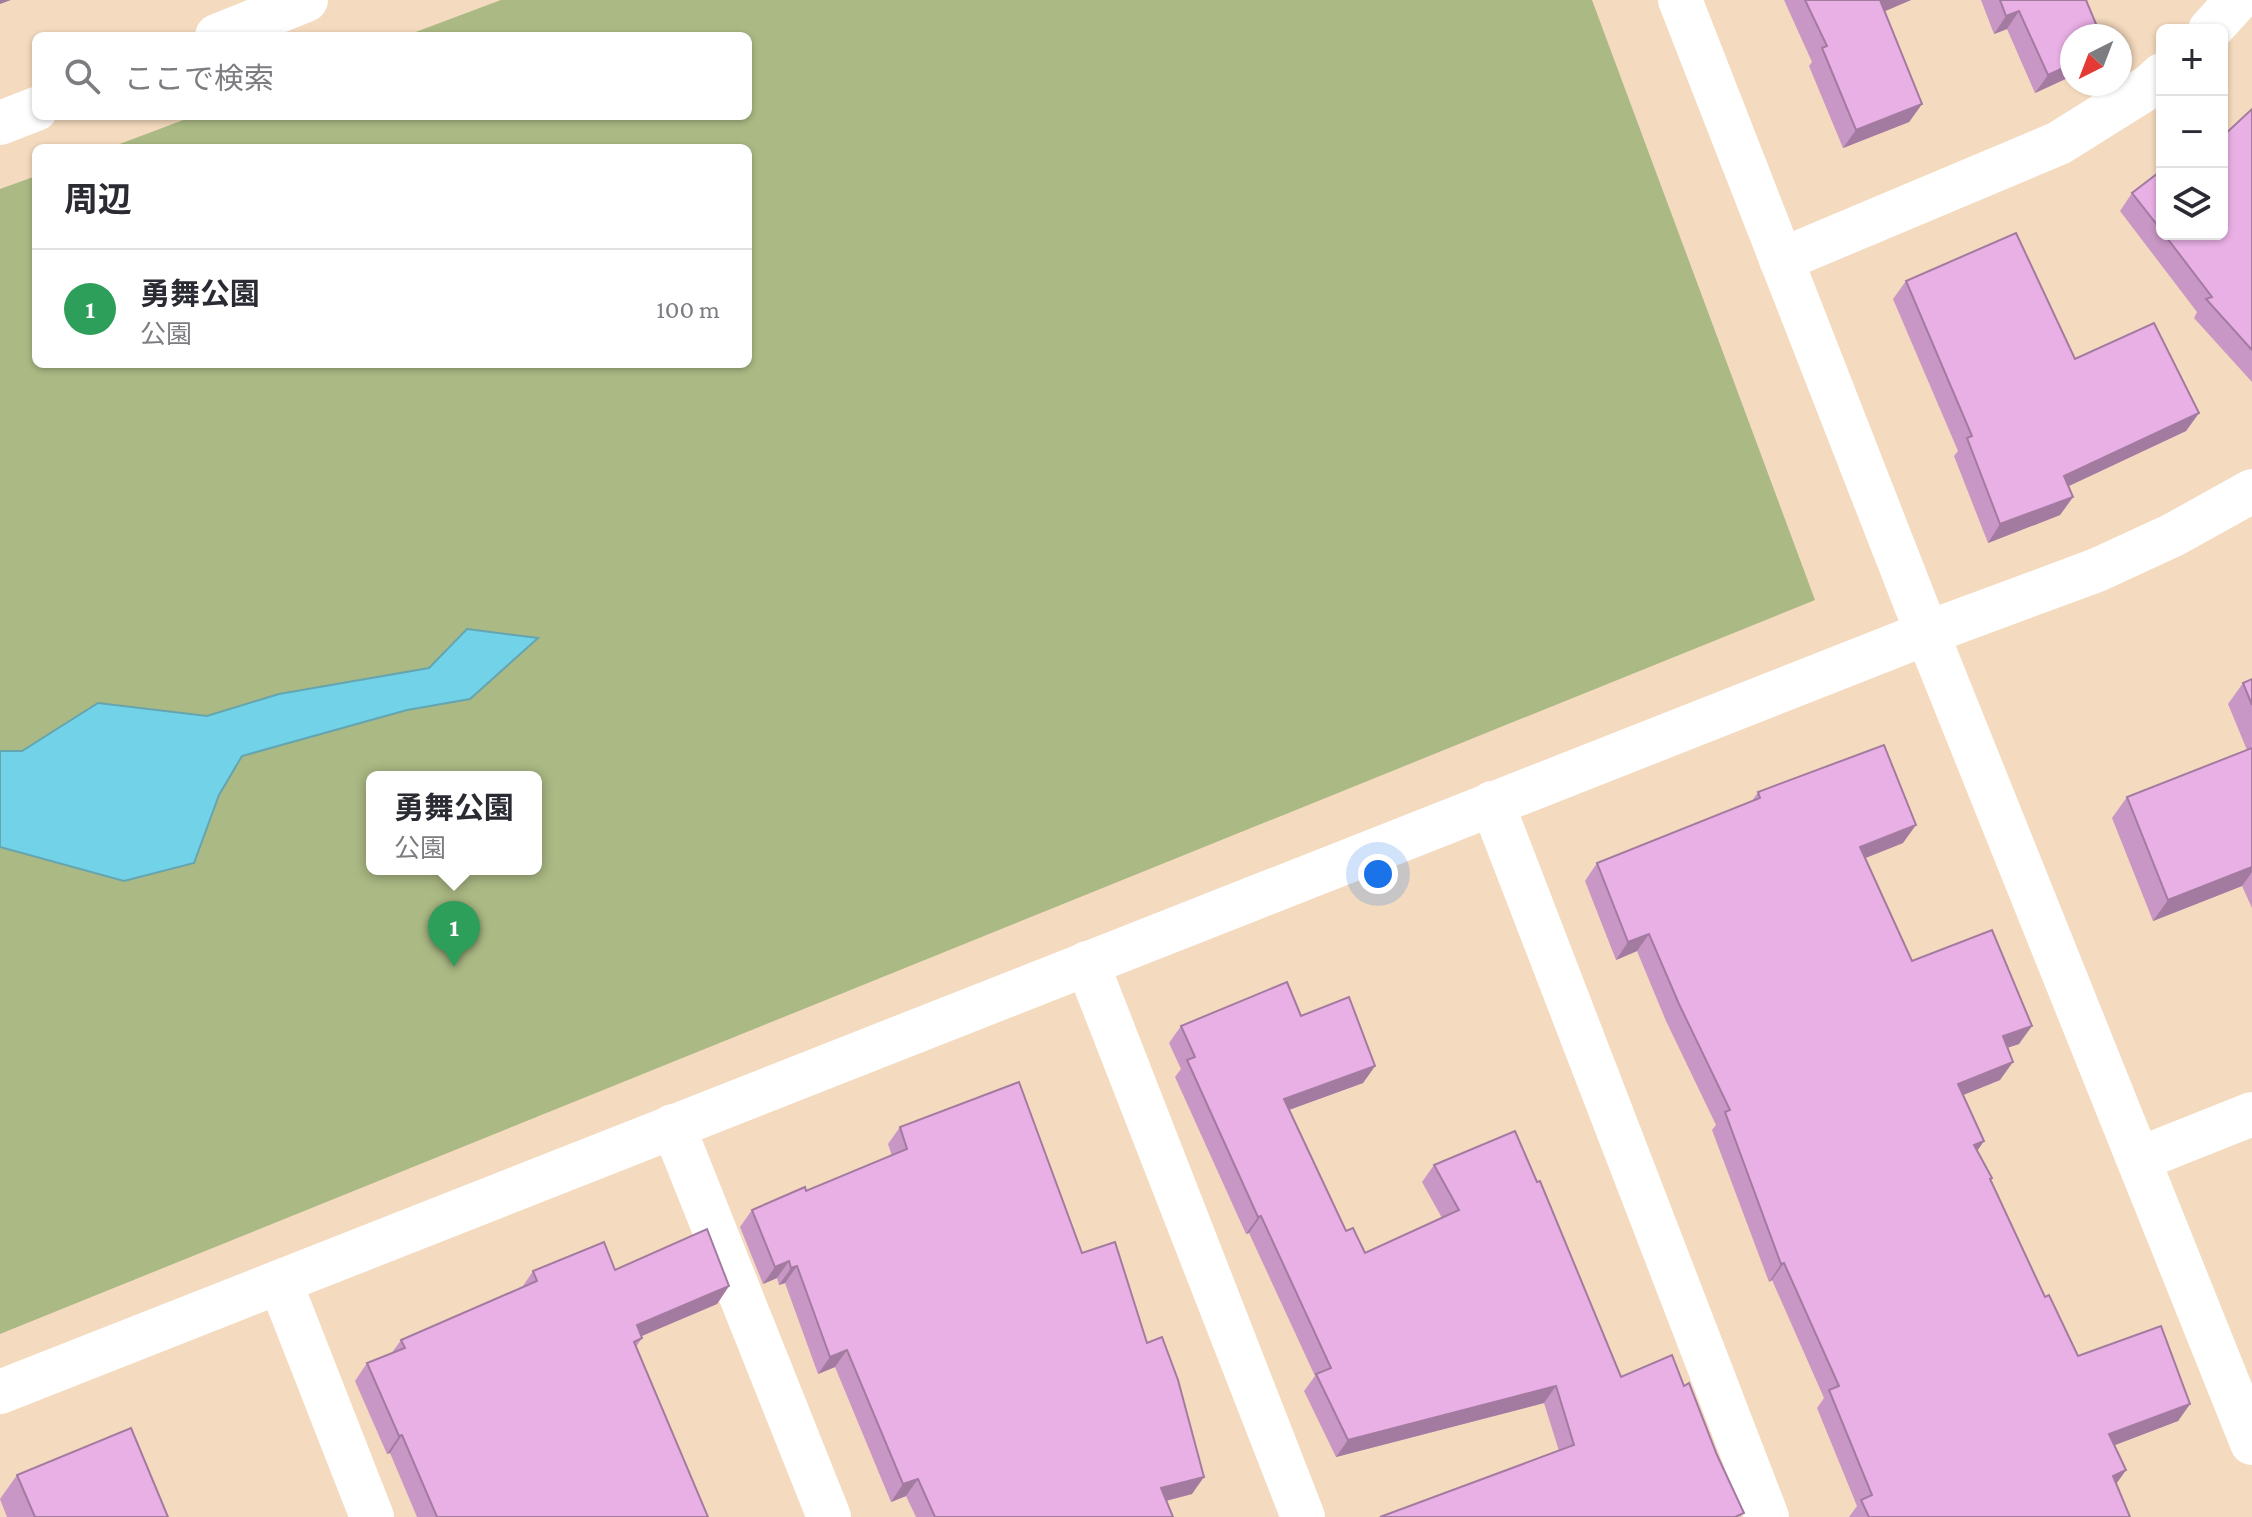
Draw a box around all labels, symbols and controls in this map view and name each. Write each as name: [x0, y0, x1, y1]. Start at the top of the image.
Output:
north arrow: [2060, 24, 2132, 96]
map controls: [2156, 24, 2228, 240]
button: +: [2156, 24, 2228, 96]
search box: [32, 32, 752, 120]
icon: search: [60, 54, 104, 98]
text: ここで検索: [124, 62, 274, 95]
button: −: [2156, 96, 2228, 168]
button: layers: [2156, 168, 2228, 240]
text: 周辺: [64, 181, 132, 218]
text: 勇舞公園: [140, 277, 260, 310]
text: 1: [85, 295, 95, 324]
text: 100 m: [656, 295, 720, 324]
text: 公園: [140, 320, 192, 349]
popup: [366, 771, 542, 875]
text: 勇舞公園: [394, 791, 514, 824]
text: 公園: [394, 834, 446, 863]
your location: [1358, 854, 1398, 894]
pin: 1: [428, 901, 480, 967]

